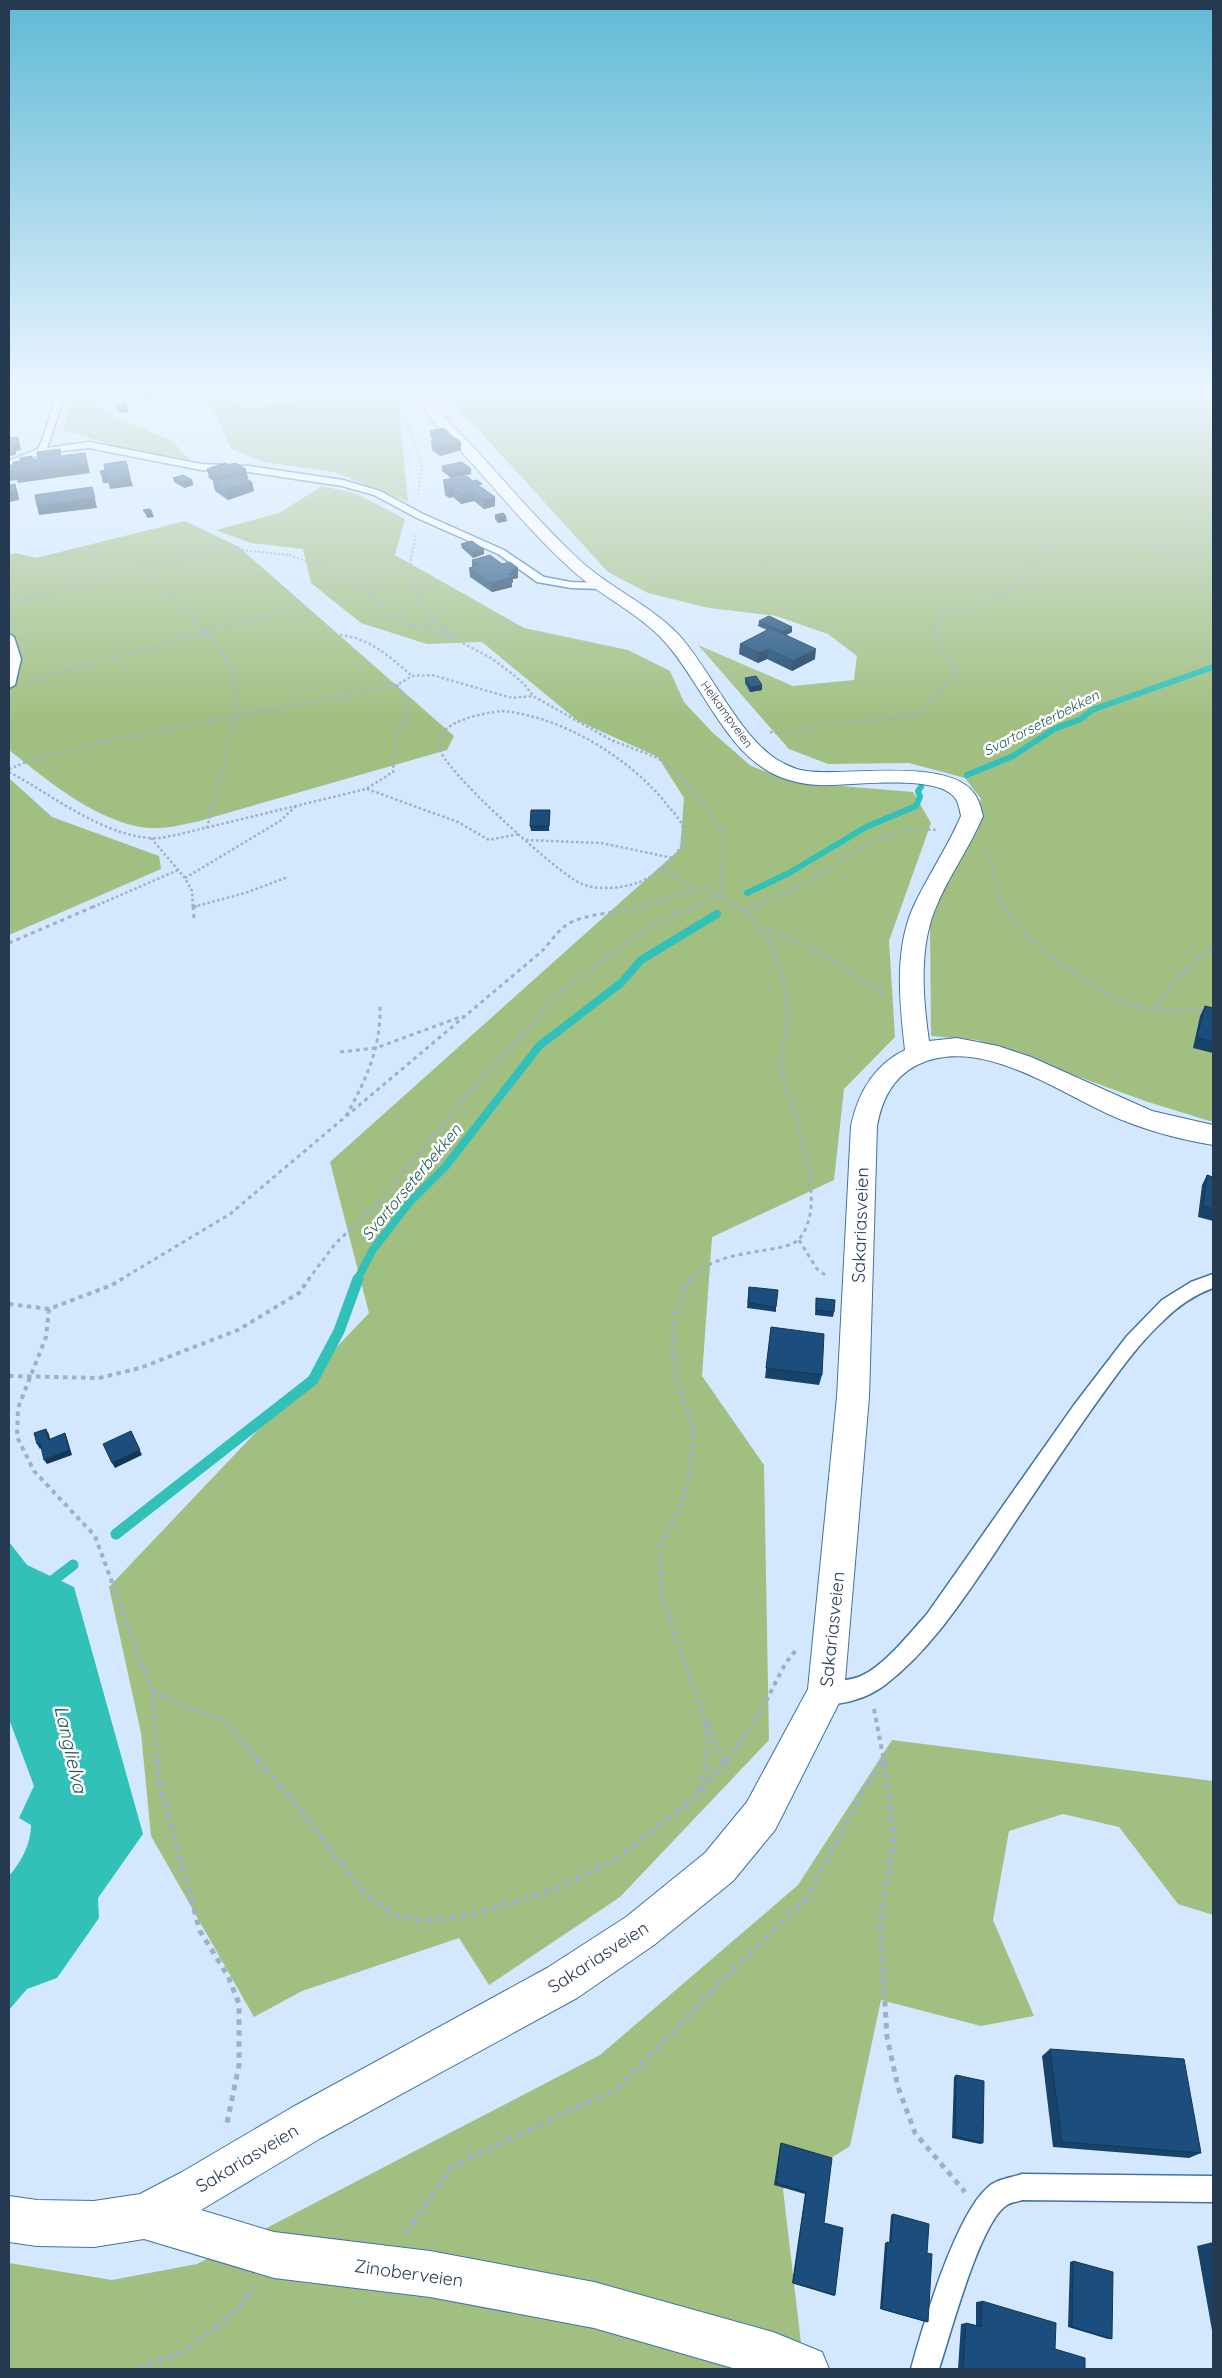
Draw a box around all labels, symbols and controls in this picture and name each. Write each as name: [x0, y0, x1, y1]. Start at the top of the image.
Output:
street label: Heikampveien: [698, 678, 756, 750]
water label: Svartorseterbekken: [980, 686, 1103, 760]
water label: Svartorseterbekken: [357, 1119, 466, 1244]
street label: Sakariasveien: [846, 1167, 874, 1283]
street label: Sakariasveien: [815, 1570, 849, 1688]
water label: Langlielva: [49, 1703, 93, 1797]
street label: Sakariasveien: [543, 1916, 653, 1998]
street label: Sakariasveien: [192, 2118, 302, 2198]
street label: Zinoberveien: [353, 2254, 465, 2292]

